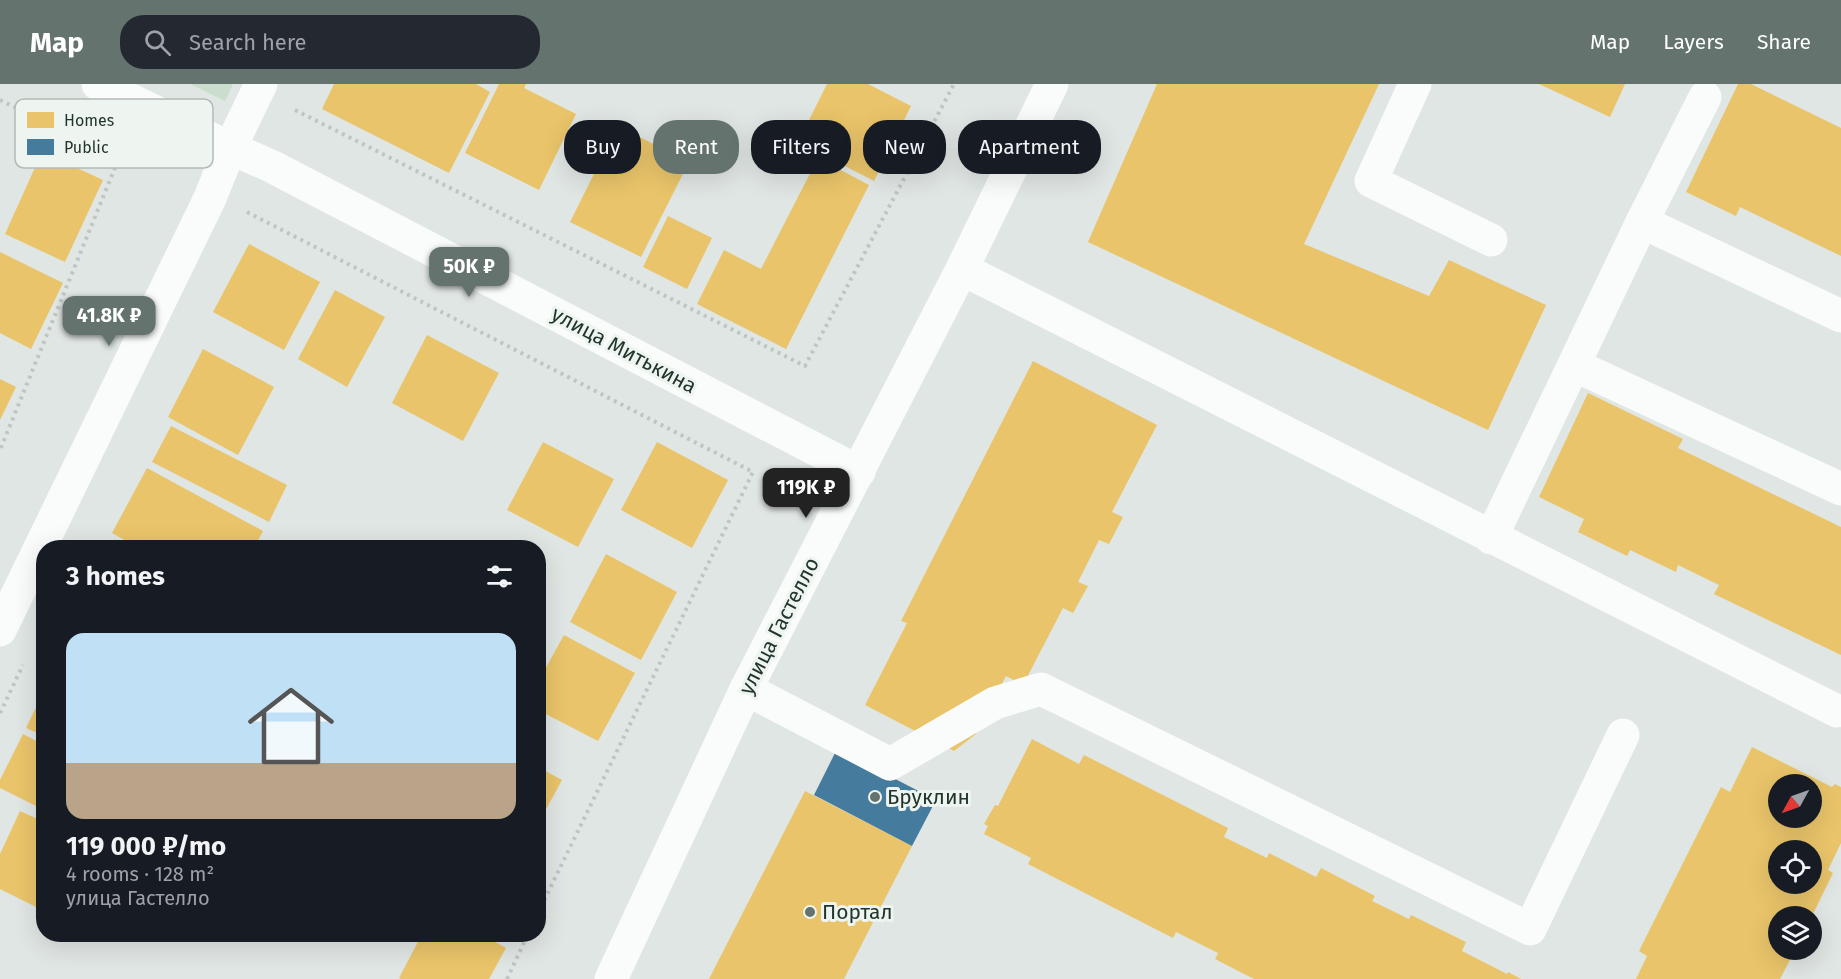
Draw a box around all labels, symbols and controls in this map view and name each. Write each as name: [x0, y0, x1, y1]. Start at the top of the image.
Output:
search box: [120, 15, 540, 69]
text: Map: [30, 26, 84, 59]
icon: search: [141, 26, 174, 59]
text: Search here: [189, 29, 307, 56]
text: Map: [1590, 29, 1630, 55]
text: Layers: [1663, 29, 1724, 55]
text: Share: [1757, 29, 1811, 55]
legend: [15, 99, 213, 168]
text: Homes: [64, 111, 114, 130]
chip: Buy: [564, 120, 641, 174]
chip: Rent: [653, 120, 739, 174]
chip: Filters: [751, 120, 851, 174]
chip: New: [863, 120, 946, 174]
chip: Apartment: [958, 120, 1101, 174]
text: Public: [64, 138, 109, 157]
pin: 50K ₽: [427, 247, 511, 298]
text: 50K ₽: [443, 254, 495, 278]
pin: 41.8K ₽: [54, 296, 164, 347]
street label: улица Митькина: [547, 301, 701, 399]
text: 41.8K ₽: [77, 303, 141, 327]
pin: 119K ₽: [757, 468, 855, 519]
text: 119K ₽: [777, 475, 835, 499]
street label: улица Гастелло: [733, 553, 825, 699]
icon: filters: [483, 560, 516, 593]
text: 3 homes: [66, 561, 165, 592]
icon: home: [237, 672, 345, 780]
north arrow: [1768, 774, 1822, 828]
map controls: [1768, 774, 1822, 960]
place label: Бруклин: [887, 784, 970, 810]
marker: Бруклин: [868, 790, 882, 804]
text: 119 000 ₽/mo: [66, 831, 226, 862]
button: locate: [1768, 840, 1822, 894]
text: 4 rooms · 128 m²: [66, 862, 214, 886]
text: улица Гастелло: [66, 886, 210, 910]
place label: Портал: [822, 899, 893, 925]
marker: Портал: [803, 905, 817, 919]
button: layers: [1768, 906, 1822, 960]

